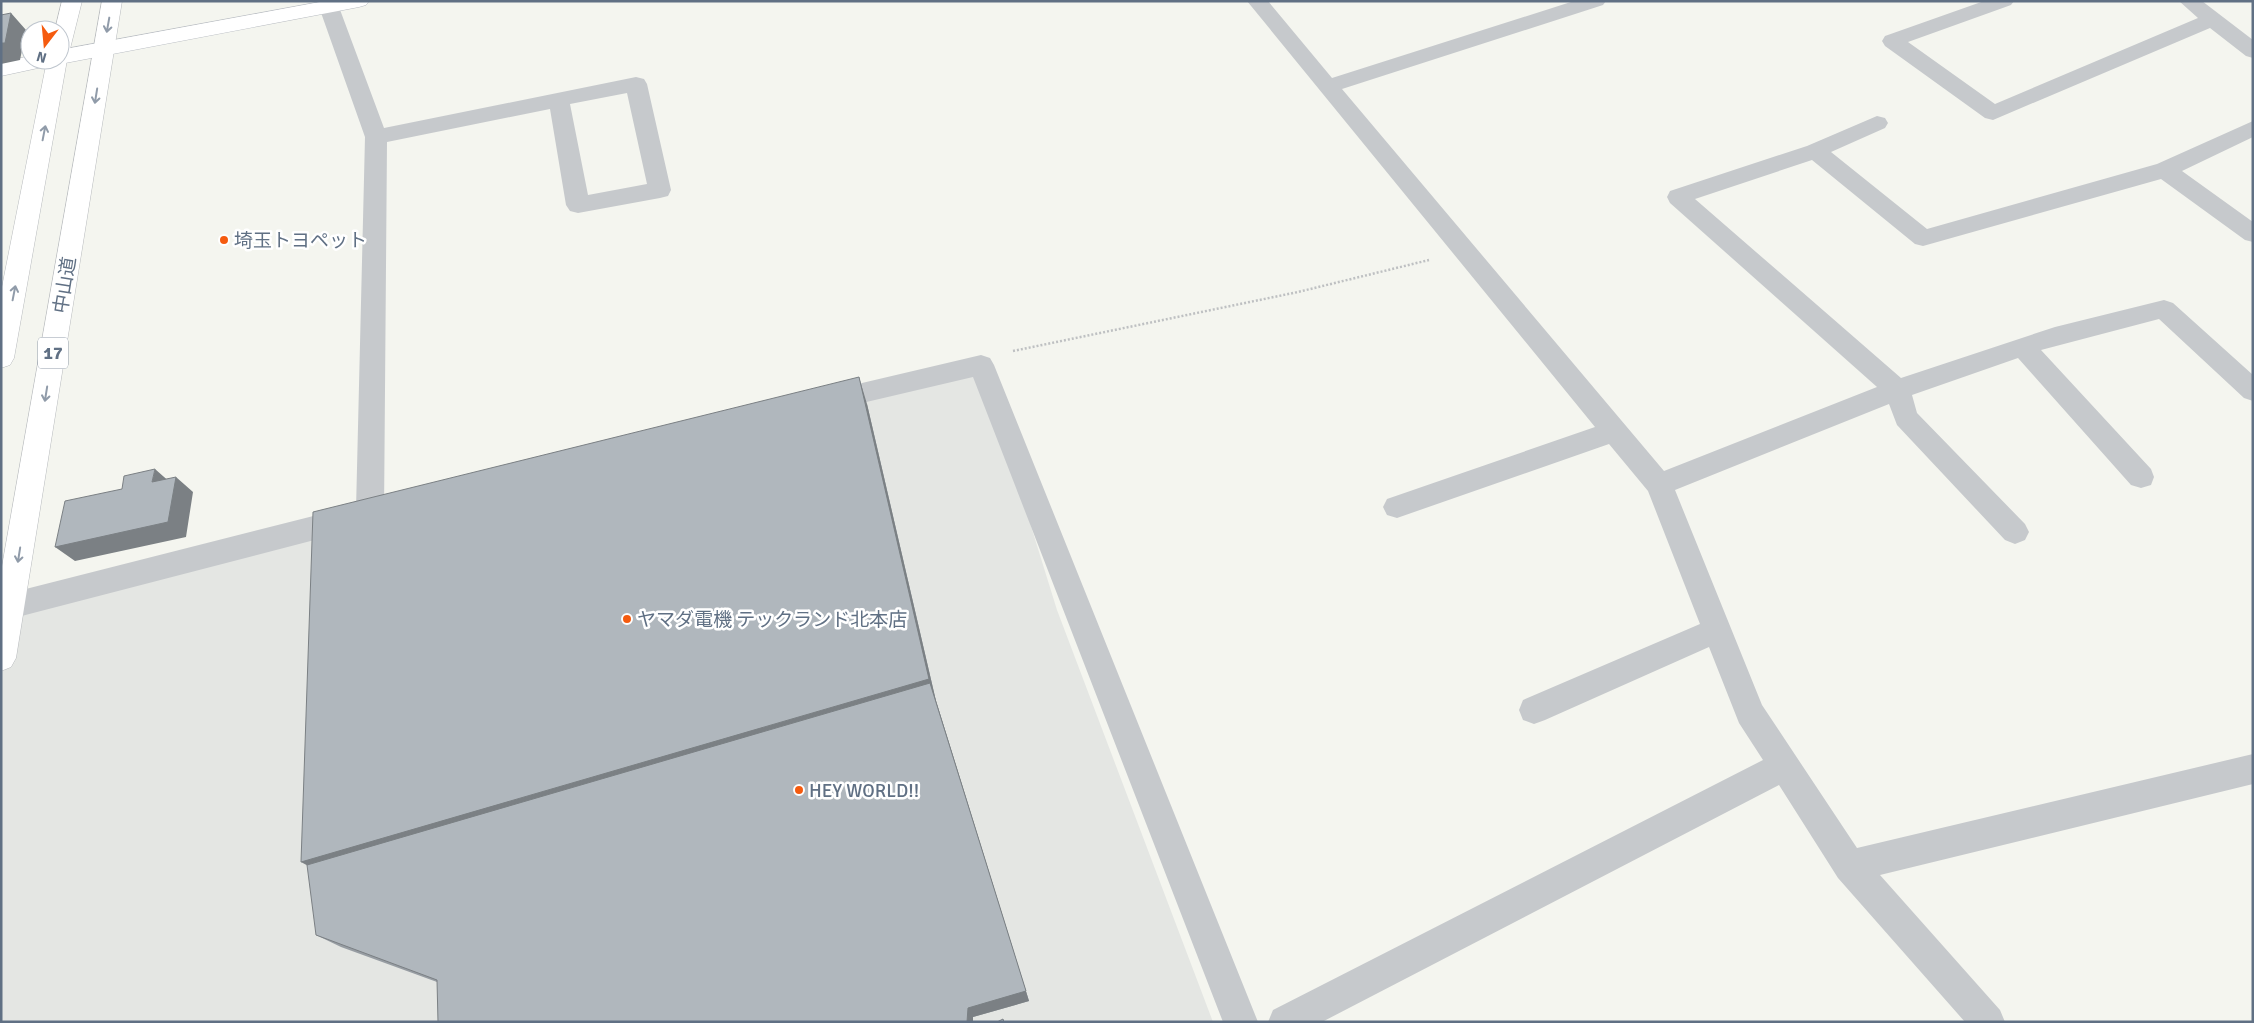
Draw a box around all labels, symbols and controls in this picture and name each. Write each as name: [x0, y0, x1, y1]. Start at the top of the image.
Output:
one-way arrow: [102, 16, 112, 32]
north arrow: [20, 20, 70, 70]
text: N: [35, 48, 49, 67]
one-way arrow: [90, 88, 100, 104]
one-way arrow: [39, 125, 49, 141]
place label: 埼玉トヨペット: [234, 229, 367, 253]
marker: 埼玉トヨペット: [218, 234, 230, 246]
street label: 中山道: [49, 255, 81, 315]
one-way arrow: [9, 285, 19, 301]
road number: 17: [38, 338, 68, 368]
one-way arrow: [40, 386, 50, 402]
one-way arrow: [13, 546, 23, 562]
place label: ヤマダ電機 テックランド北本店: [637, 608, 907, 632]
marker: ヤマダ電機 テックランド北本店: [621, 613, 633, 625]
place label: HEY WORLD!!: [809, 779, 919, 803]
marker: HEY WORLD!!: [793, 784, 805, 796]

